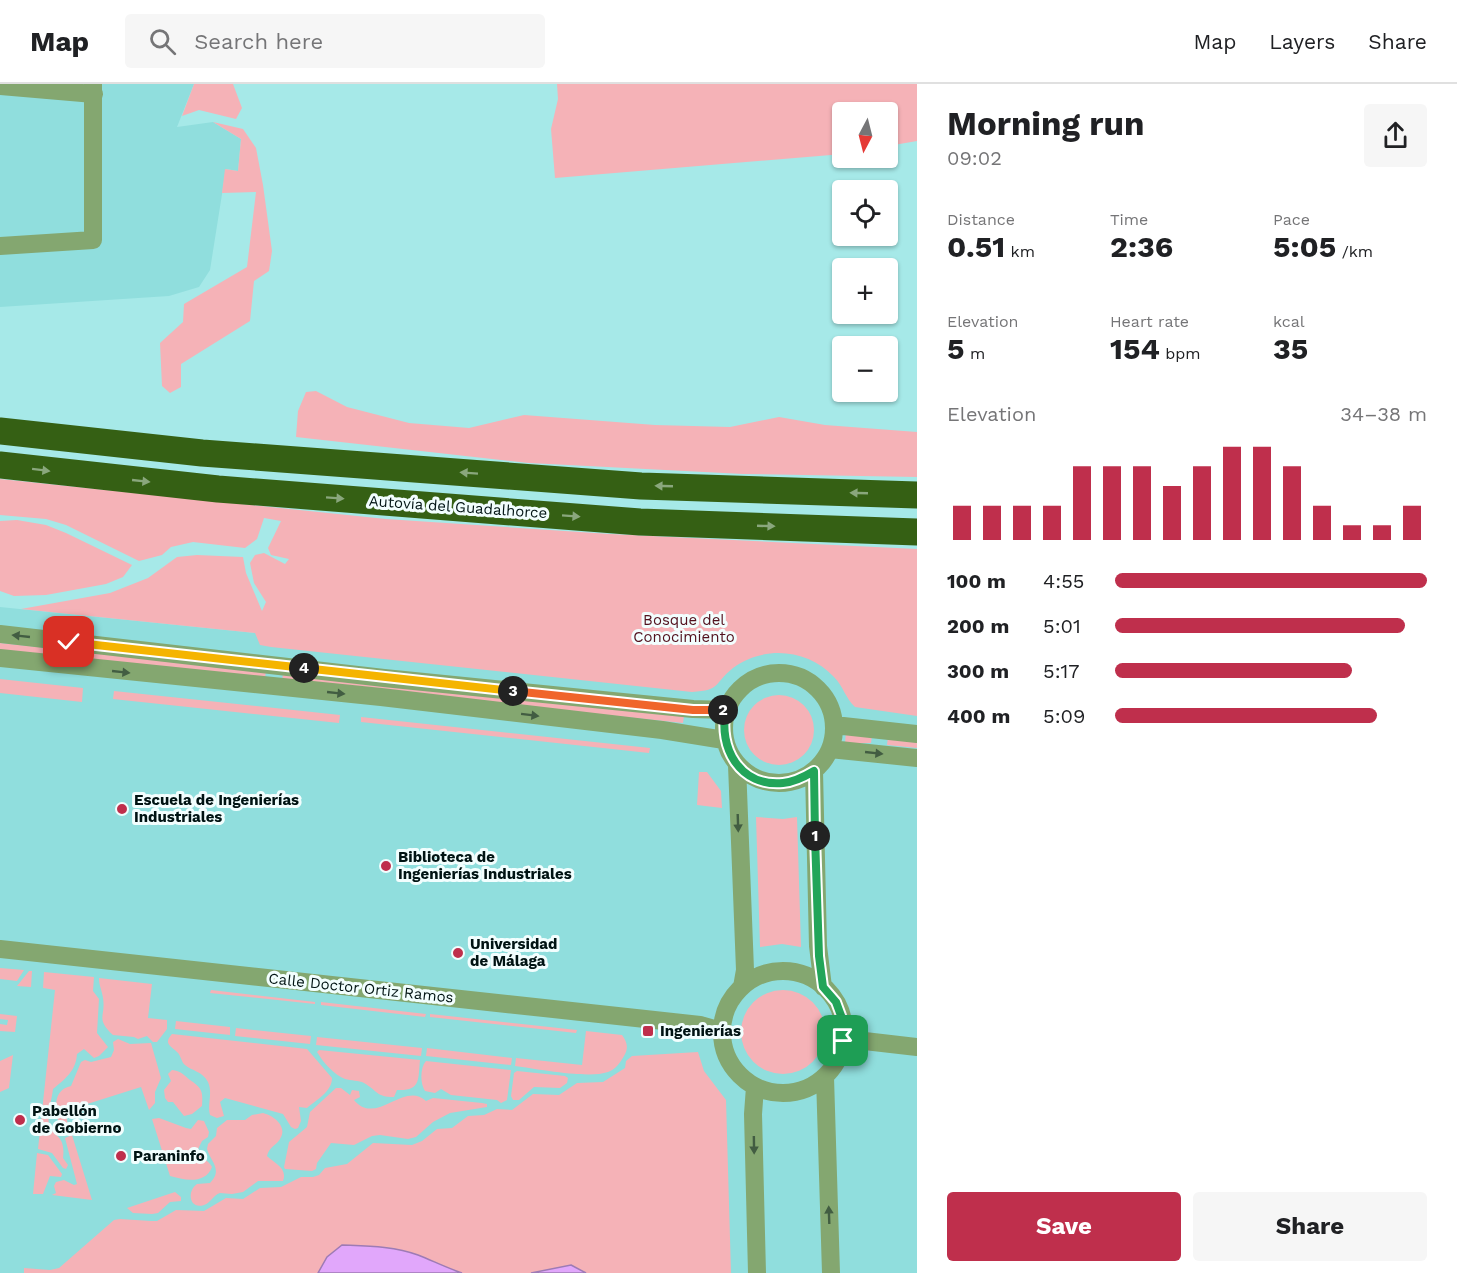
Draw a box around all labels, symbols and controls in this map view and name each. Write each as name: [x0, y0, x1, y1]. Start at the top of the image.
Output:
search box: [125, 14, 545, 68]
text: Map: [30, 25, 89, 58]
icon: search: [146, 25, 179, 58]
text: Search here: [194, 29, 323, 54]
text: Map: [1193, 29, 1236, 54]
text: Layers: [1269, 29, 1335, 54]
text: Share: [1368, 29, 1427, 54]
north arrow: [832, 102, 898, 168]
map controls: [832, 102, 898, 402]
text: Morning run: [947, 104, 1144, 143]
button: share: [1364, 104, 1427, 167]
text: 09:02: [947, 146, 1002, 170]
button: locate: [832, 180, 898, 246]
text: Distance: [947, 210, 1015, 229]
text: Time: [1110, 210, 1148, 229]
text: Pace: [1273, 210, 1310, 229]
text: 0.51: [947, 229, 1005, 264]
text: 2:36: [1110, 229, 1173, 264]
text: 5:05: [1273, 229, 1336, 264]
text: km: [1005, 242, 1035, 261]
text: /km: [1336, 242, 1373, 261]
button: +: [832, 258, 898, 324]
text: Elevation: [947, 312, 1018, 331]
text: Heart rate: [1110, 312, 1189, 331]
text: kcal: [1273, 312, 1305, 331]
text: 5: [947, 331, 965, 366]
text: 154: [1110, 331, 1160, 366]
text: 35: [1273, 331, 1308, 366]
button: −: [832, 336, 898, 402]
text: m: [965, 344, 985, 363]
text: bpm: [1160, 344, 1201, 363]
text: Elevation: [947, 402, 1036, 426]
text: 34–38 m: [1340, 402, 1427, 426]
one-way arrow: [32, 465, 51, 474]
one-way arrow: [460, 468, 479, 478]
one-way arrow: [131, 476, 150, 485]
one-way arrow: [654, 482, 673, 491]
one-way arrow: [849, 488, 868, 497]
street label: Autovía del Guadalhorce: [368, 492, 548, 522]
one-way arrow: [326, 493, 345, 503]
one-way arrow: [562, 512, 581, 521]
one-way arrow: [757, 522, 776, 531]
text: 100 m: [947, 569, 1006, 593]
text: 4:55: [1043, 569, 1084, 593]
park label: Bosque del Conocimiento: [633, 611, 735, 646]
text: 200 m: [947, 614, 1009, 638]
text: 5:01: [1043, 614, 1081, 638]
pin: [43, 616, 94, 667]
icon: check: [52, 625, 85, 658]
one-way arrow: [11, 632, 30, 641]
pin: 4: [289, 653, 319, 683]
text: 4: [299, 658, 309, 677]
text: 300 m: [947, 659, 1009, 683]
text: 5:17: [1043, 659, 1080, 683]
one-way arrow: [111, 667, 130, 677]
pin: 3: [498, 676, 528, 706]
text: 3: [508, 681, 518, 700]
one-way arrow: [326, 688, 345, 698]
pin: 2: [708, 695, 738, 725]
text: 2: [718, 700, 728, 719]
text: 400 m: [947, 704, 1010, 728]
text: 5:09: [1043, 704, 1085, 728]
one-way arrow: [520, 710, 539, 719]
one-way arrow: [864, 748, 883, 758]
place label: Escuela de Ingenierías Industriales: [134, 791, 299, 826]
marker: Escuela de Ingenierías Industriales: [115, 802, 129, 816]
one-way arrow: [734, 814, 743, 833]
pin: 1: [800, 821, 830, 851]
text: 1: [812, 826, 818, 845]
place label: Biblioteca de Ingenierías Industriales: [398, 848, 572, 883]
marker: Biblioteca de Ingenierías Industriales: [379, 859, 393, 873]
place label: Universidad de Málaga: [470, 935, 557, 970]
marker: Universidad de Málaga: [451, 946, 465, 960]
street label: Calle Doctor Ortiz Ramos: [268, 969, 455, 1007]
pin: [817, 1015, 868, 1066]
place label: Ingenierías: [660, 1022, 741, 1040]
marker: Ingenierías: [641, 1024, 655, 1038]
icon: arrive: [826, 1024, 859, 1057]
place label: Pabellón de Gobierno: [32, 1102, 121, 1137]
marker: Pabellón de Gobierno: [13, 1113, 27, 1127]
one-way arrow: [749, 1136, 759, 1155]
place label: Paraninfo: [133, 1147, 205, 1165]
marker: Paraninfo: [114, 1149, 128, 1163]
button: Save: [947, 1192, 1181, 1261]
button: Share: [1193, 1192, 1427, 1261]
one-way arrow: [824, 1205, 834, 1224]

